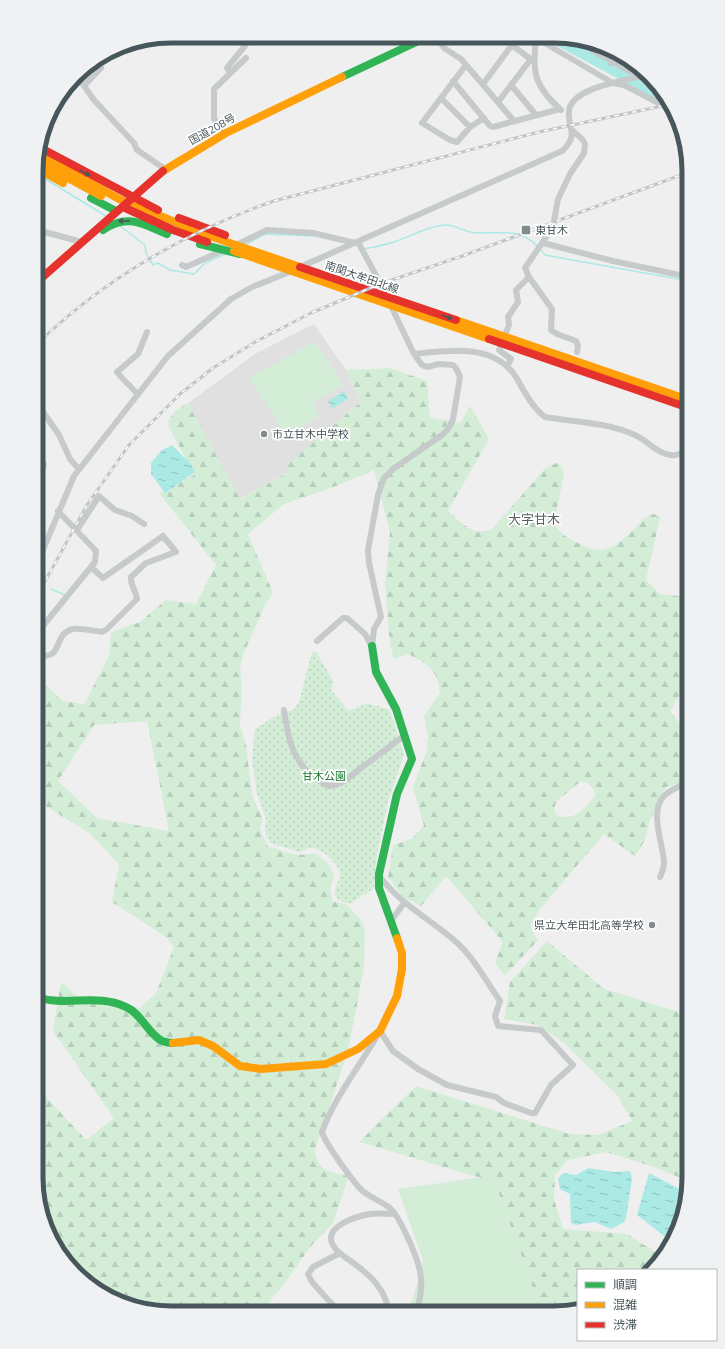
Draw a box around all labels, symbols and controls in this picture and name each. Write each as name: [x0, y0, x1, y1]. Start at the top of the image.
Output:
street label: 国道208号: [186, 110, 238, 148]
one-way arrow: [80, 170, 91, 176]
one-way arrow: [117, 218, 130, 224]
place label: 東甘木: [535, 222, 568, 238]
marker: 東甘木: [520, 224, 532, 236]
street label: 南関大牟田北線: [323, 257, 401, 297]
one-way arrow: [442, 315, 454, 321]
place label: 市立甘木中学校: [272, 426, 349, 442]
marker: 市立甘木中学校: [259, 429, 269, 439]
district label: 大字甘木: [508, 509, 560, 529]
park label: 甘木公園: [302, 768, 346, 784]
place label: 県立大牟田北高等学校: [534, 917, 644, 933]
marker: 県立大牟田北高等学校: [647, 920, 657, 930]
legend: [577, 1269, 717, 1341]
text: 順調: [613, 1275, 637, 1294]
text: 混雑: [613, 1295, 637, 1314]
text: 渋滞: [613, 1315, 637, 1334]

